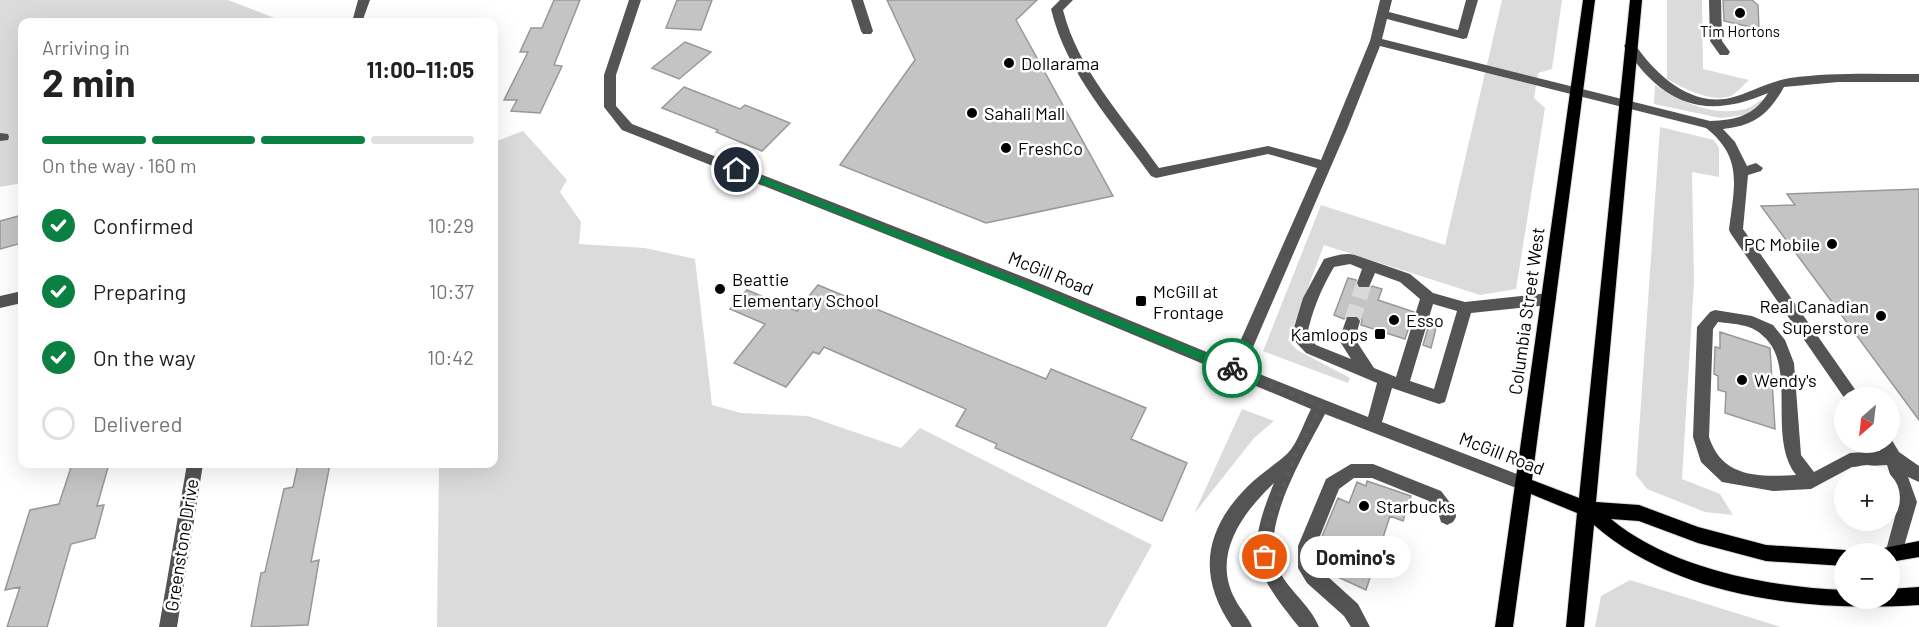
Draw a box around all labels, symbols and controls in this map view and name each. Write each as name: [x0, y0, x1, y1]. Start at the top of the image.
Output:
marker: Tim Hortons: [1733, 6, 1747, 20]
place label: Tim Hortons: [1700, 22, 1780, 40]
text: Arriving in: [42, 35, 130, 59]
place label: Dollarama: [1021, 52, 1099, 74]
text: 11:00–11:05: [367, 56, 474, 82]
marker: Dollarama: [1002, 56, 1016, 70]
text: 2 min: [42, 58, 135, 105]
place label: Sahali Mall: [984, 102, 1065, 124]
marker: Sahali Mall: [965, 106, 979, 120]
place label: FreshCo: [1018, 137, 1083, 159]
marker: FreshCo: [999, 141, 1013, 155]
pin: [711, 144, 762, 195]
text: On the way · 160 m: [42, 153, 197, 177]
icon: home: [720, 153, 753, 186]
icon: check: [42, 209, 75, 242]
text: Confirmed: [93, 212, 193, 238]
text: 10:29: [428, 213, 474, 237]
street label: Columbia Street West: [1503, 226, 1549, 396]
place label: PC Mobile: [1744, 233, 1820, 255]
marker: PC Mobile: [1825, 237, 1839, 251]
street label: McGill Road: [1005, 246, 1097, 300]
place label: Beattie Elementary School: [732, 268, 879, 311]
icon: check: [42, 275, 75, 308]
text: Preparing: [93, 278, 186, 304]
text: 10:37: [429, 279, 474, 303]
place label: McGill at Frontage: [1153, 280, 1224, 323]
marker: Beattie Elementary School: [713, 282, 727, 296]
marker: McGill at Frontage: [1134, 294, 1148, 308]
place label: Real Canadian Superstore: [1759, 295, 1869, 338]
place label: Esso: [1406, 309, 1444, 331]
marker: Real Canadian Superstore: [1874, 309, 1888, 323]
marker: Esso: [1387, 313, 1401, 327]
place label: Kamloops: [1291, 323, 1368, 345]
marker: Kamloops: [1373, 327, 1387, 341]
courier: [1202, 338, 1262, 398]
icon: check: [42, 341, 75, 374]
text: On the way: [93, 344, 196, 370]
text: 10:42: [427, 345, 474, 369]
icon: bike: [1216, 352, 1249, 385]
place label: Wendy's: [1754, 369, 1817, 391]
marker: Wendy's: [1735, 373, 1749, 387]
north arrow: [1834, 387, 1900, 453]
map controls: [1834, 387, 1900, 609]
text: Delivered: [93, 410, 182, 436]
street label: McGill Road: [1456, 427, 1548, 479]
button: +: [1834, 465, 1900, 531]
street label: Greenstone Drive: [160, 477, 202, 613]
place label: Starbucks: [1376, 495, 1455, 517]
marker: Starbucks: [1357, 499, 1371, 513]
pin: [1239, 531, 1290, 582]
callout: Domino's: [1301, 536, 1412, 578]
icon: bag: [1248, 540, 1281, 573]
button: −: [1834, 543, 1900, 609]
text: Domino's: [1316, 545, 1395, 569]

